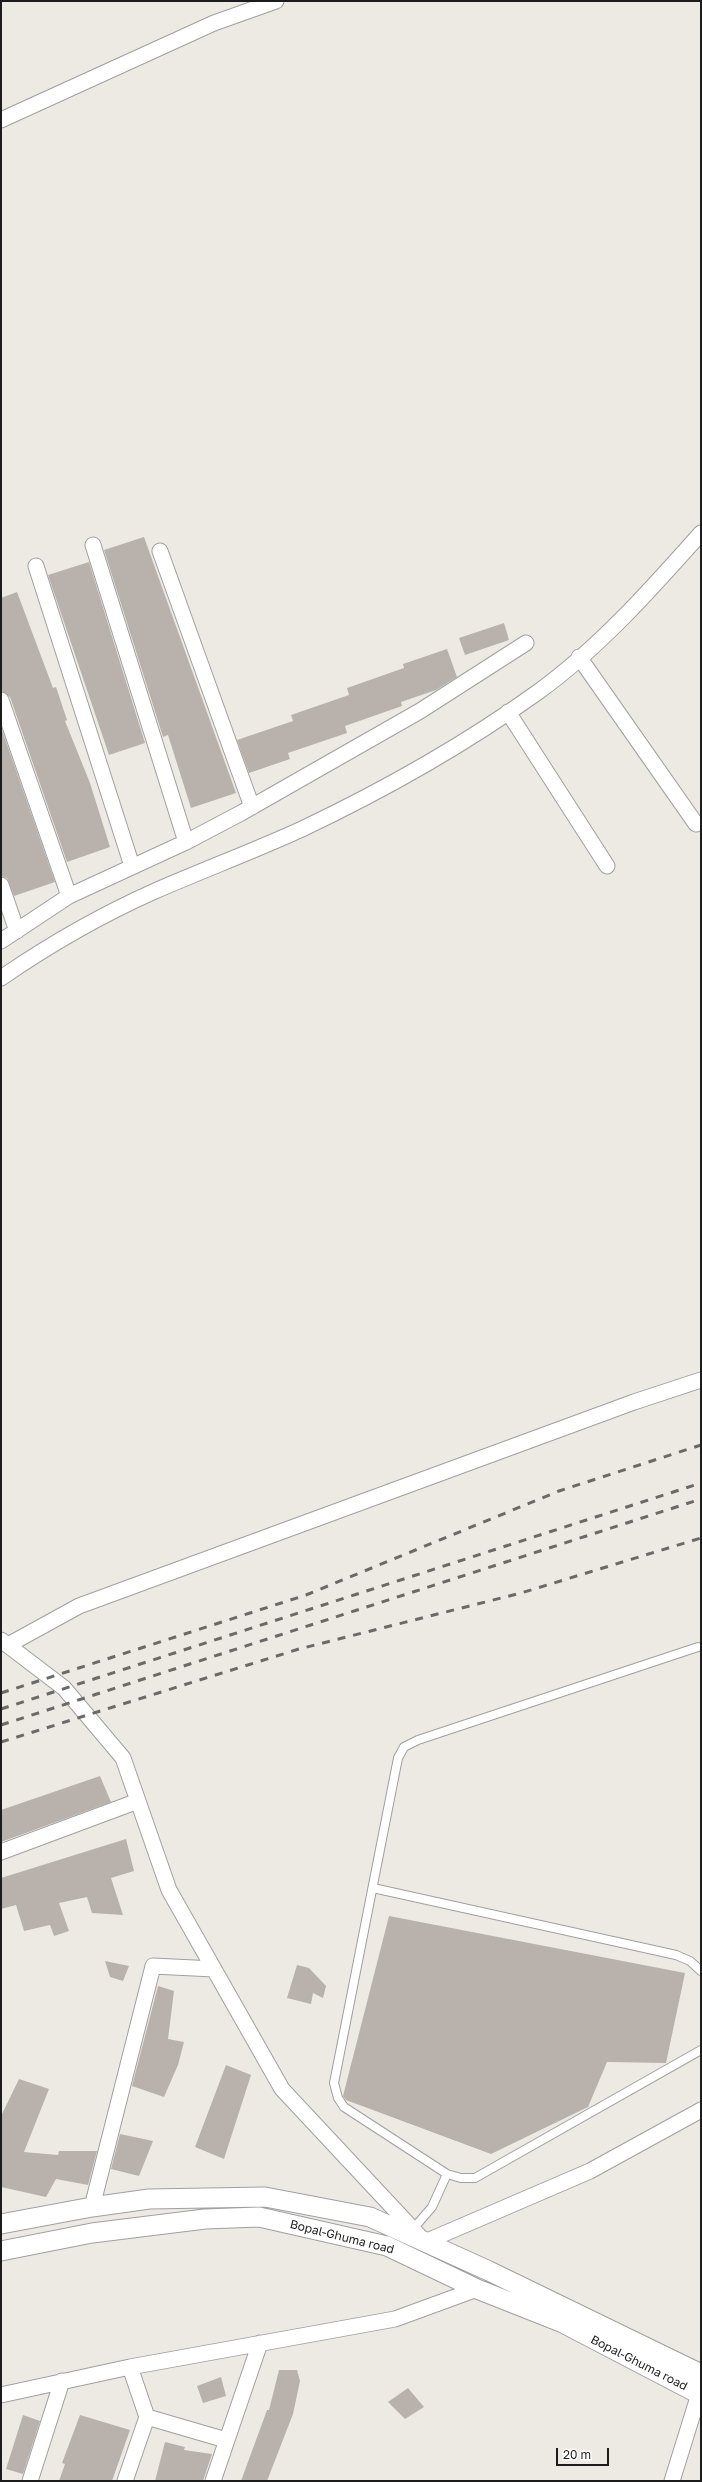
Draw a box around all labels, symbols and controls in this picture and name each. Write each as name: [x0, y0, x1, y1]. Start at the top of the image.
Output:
street label: Bopal-Ghuma road: [288, 2217, 396, 2257]
street label: Bopal-Ghuma road: [588, 2332, 690, 2394]
scale bar: [558, 2440, 611, 2466]
text: 20 m: [563, 2447, 591, 2462]

